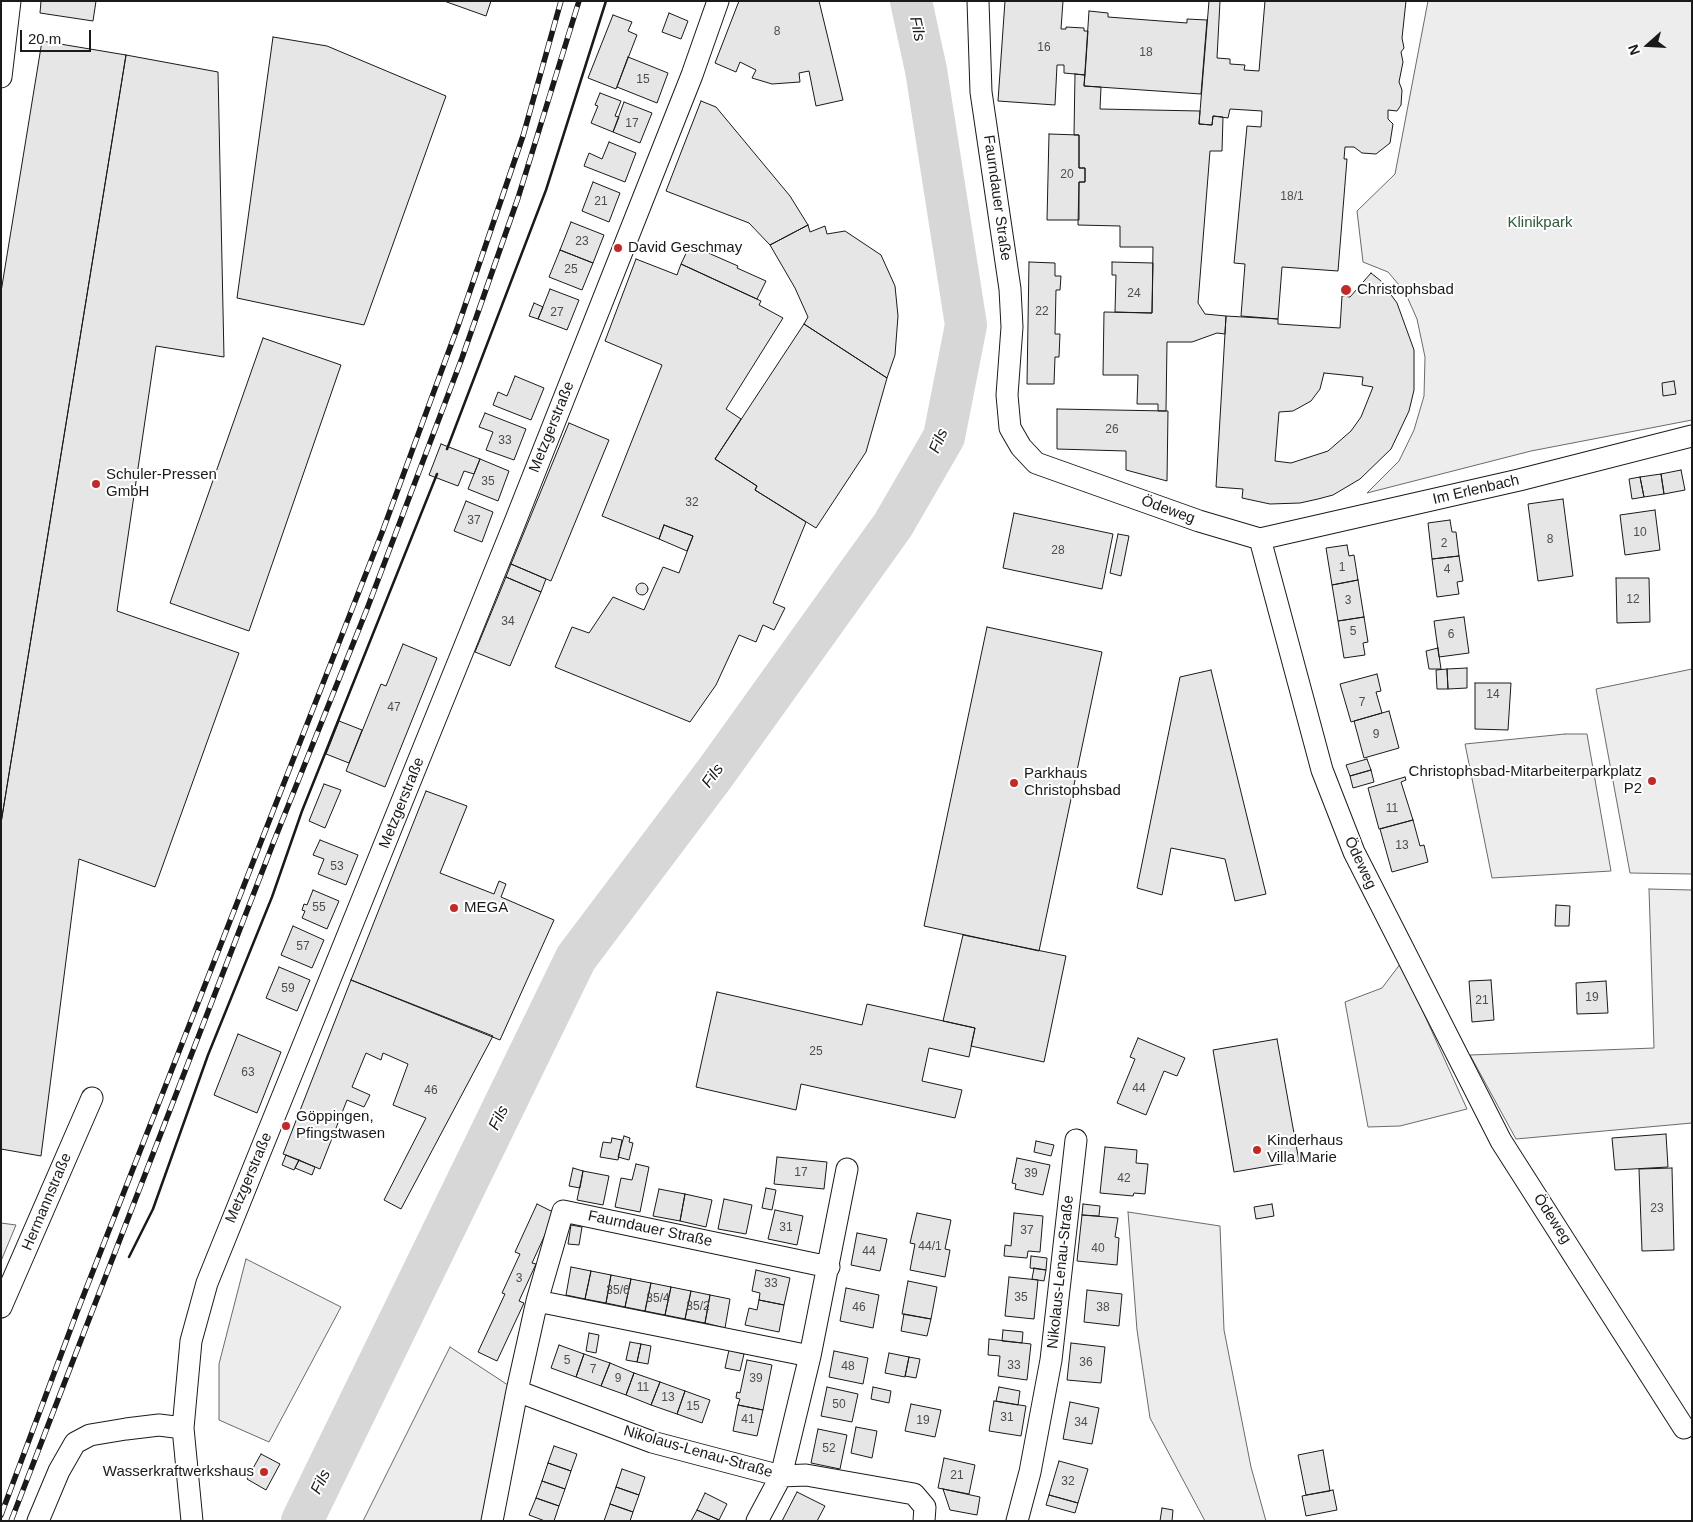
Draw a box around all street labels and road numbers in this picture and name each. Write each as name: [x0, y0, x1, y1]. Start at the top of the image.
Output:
street label: Faurndauer Straße: [979, 134, 1015, 262]
street label: Metzgerstraße: [526, 379, 578, 475]
street label: Im Erlenbach: [1431, 471, 1521, 509]
street label: Ödeweg: [1139, 492, 1197, 528]
street label: Metzgerstraße: [376, 755, 428, 851]
street label: Ödeweg: [1340, 834, 1380, 892]
street label: Metzgerstraße: [222, 1130, 276, 1226]
street label: Hermannstraße: [18, 1151, 76, 1253]
street label: Ödeweg: [1529, 1191, 1575, 1247]
street label: Nikolaus-Lenau-Straße: [1044, 1194, 1078, 1350]
street label: Faurndauer Straße: [586, 1207, 714, 1251]
street label: Nikolaus-Lenau-Straße: [621, 1422, 775, 1482]

